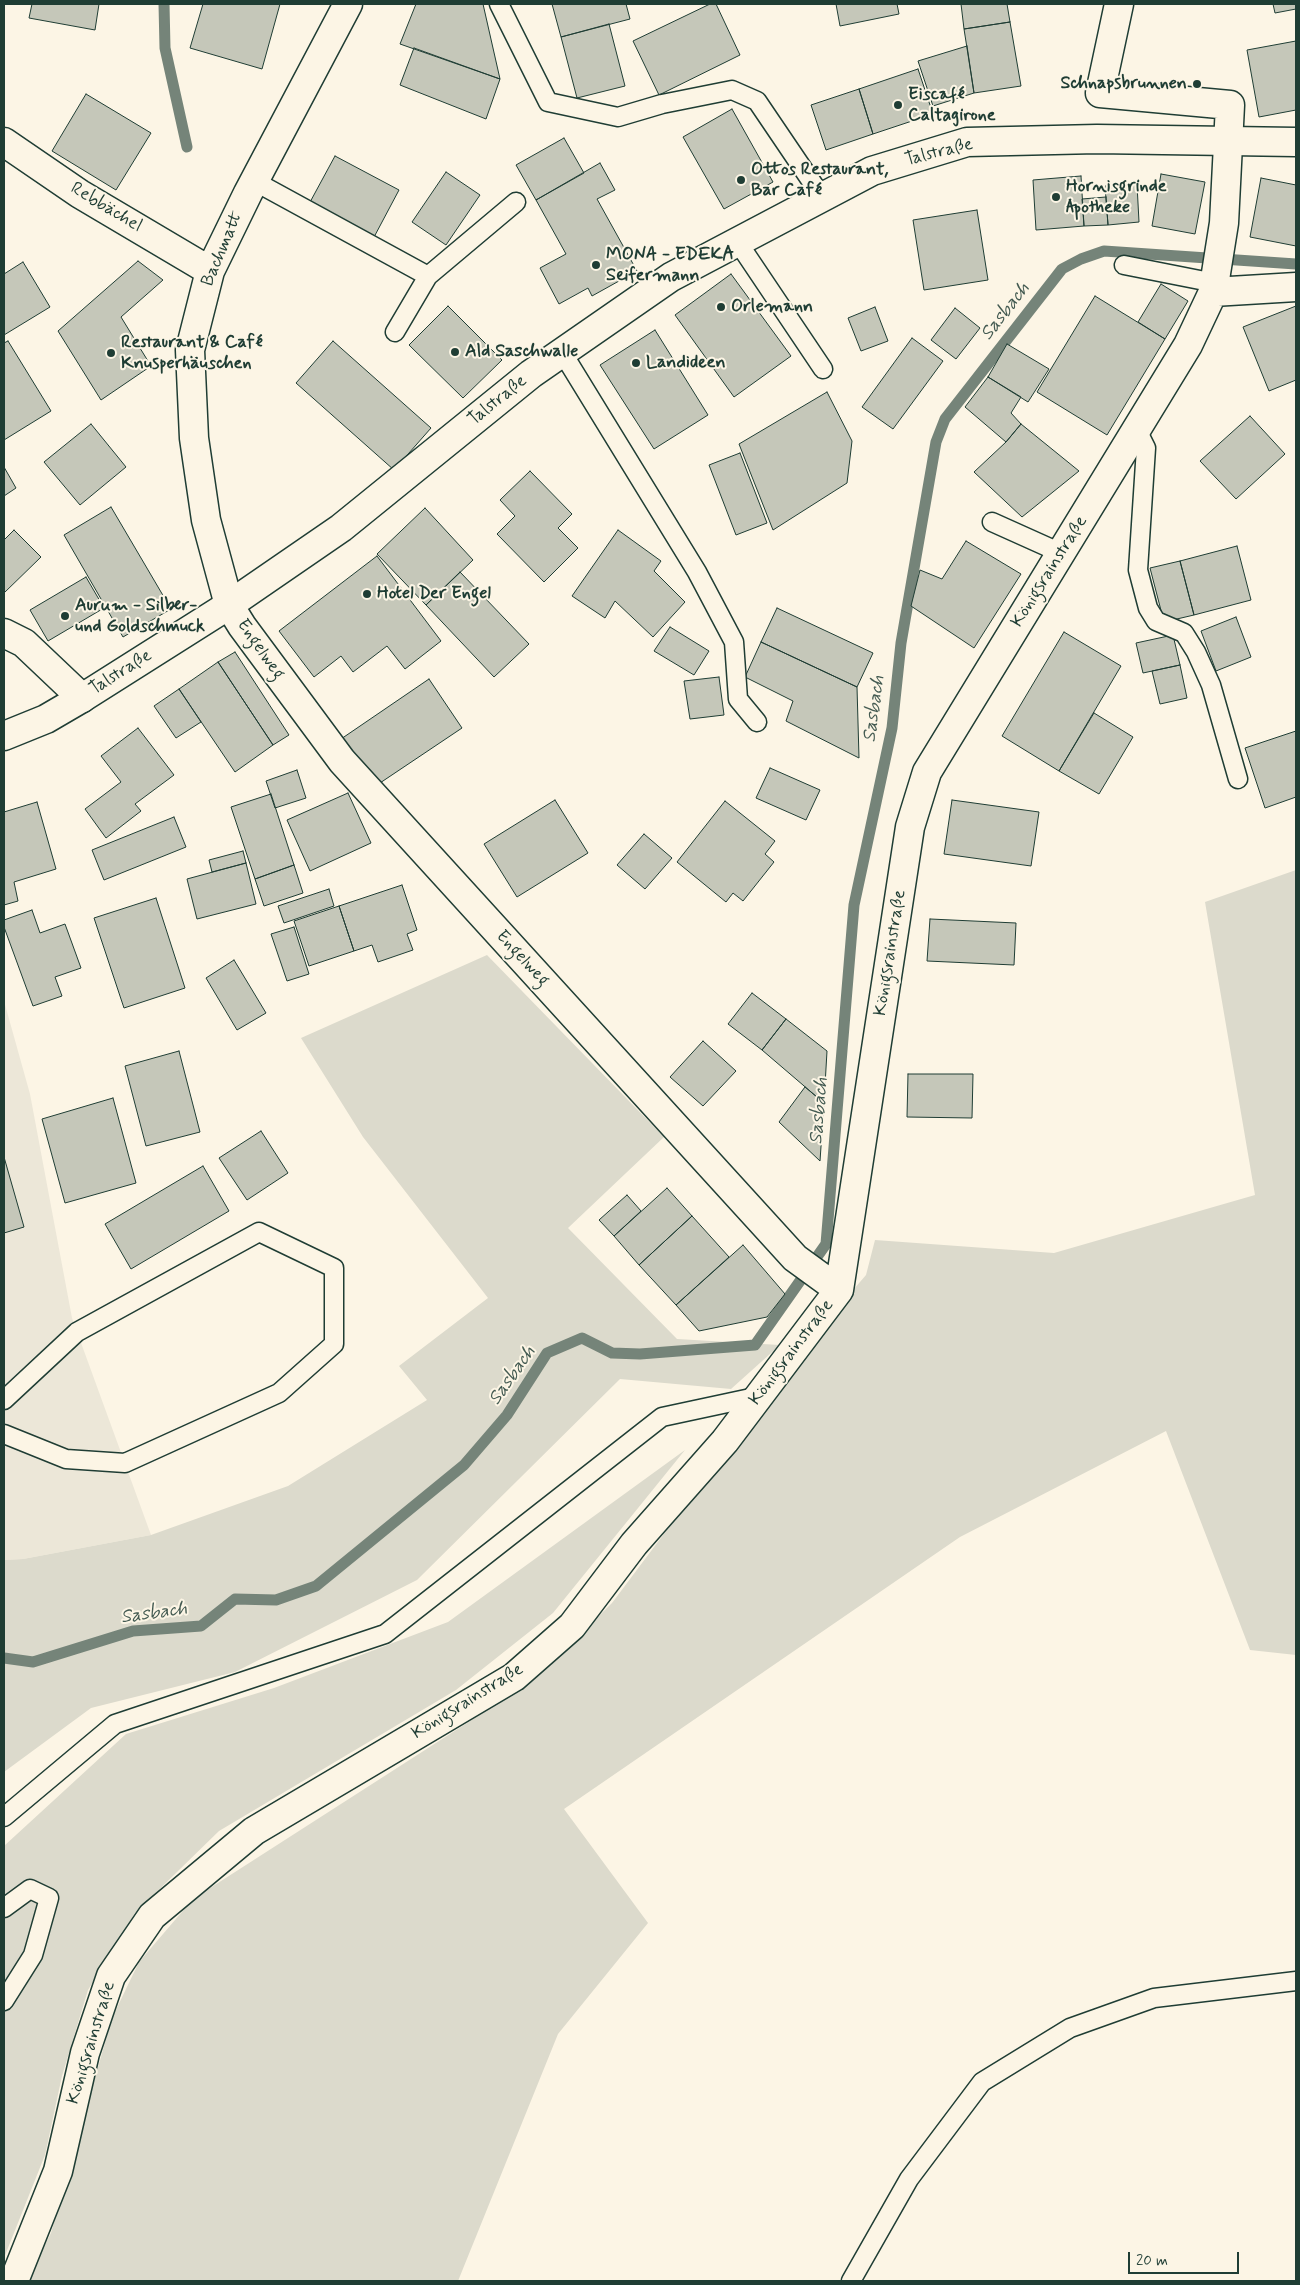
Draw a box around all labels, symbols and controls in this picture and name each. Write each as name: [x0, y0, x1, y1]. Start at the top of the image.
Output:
place label: Schnapsbrunnen: [1060, 73, 1187, 95]
marker: Schnapsbrunnen: [1191, 78, 1203, 90]
place label: Eiscafé Caltagirone: [908, 84, 996, 126]
marker: Eiscafé Caltagirone: [892, 99, 904, 111]
street label: Talstraße: [903, 134, 975, 172]
place label: Ottos Restaurant, Bar Café: [751, 159, 888, 202]
marker: Ottos Restaurant, Bar Café: [735, 174, 747, 186]
place label: Hornisgrinde Apotheke: [1066, 176, 1167, 218]
street label: Rebbächel: [66, 178, 146, 238]
marker: Hornisgrinde Apotheke: [1050, 191, 1062, 203]
street label: Bachmatt: [197, 208, 249, 290]
place label: MONA - EDEKA Seifermann: [606, 244, 735, 286]
marker: MONA - EDEKA Seifermann: [590, 259, 602, 271]
water label: Sasbach: [976, 279, 1036, 345]
place label: Orlemann: [731, 296, 813, 318]
marker: Orlemann: [715, 301, 727, 313]
place label: Restaurant & Café Knusperhäuschen: [121, 332, 263, 374]
place label: Ald Saschwalle: [465, 341, 578, 363]
marker: Ald Saschwalle: [449, 346, 461, 358]
marker: Restaurant & Café Knusperhäuschen: [105, 347, 117, 359]
place label: Landideen: [646, 352, 726, 374]
marker: Landideen: [630, 357, 642, 369]
street label: Talstraße: [464, 371, 532, 431]
street label: Königsrainstraße: [1007, 512, 1093, 632]
place label: Hotel Der Engel: [377, 583, 491, 605]
marker: Hotel Der Engel: [361, 588, 373, 600]
place label: Aurum - Silber- und Goldschmuck: [75, 595, 205, 638]
marker: Aurum - Silber- und Goldschmuck: [59, 610, 71, 622]
street label: Engelweg: [231, 616, 289, 684]
street label: Talstraße: [86, 645, 156, 701]
water label: Sasbach: [859, 674, 891, 744]
street label: Königsrainstraße: [870, 889, 912, 1017]
street label: Engelweg: [491, 926, 553, 992]
water label: Sasbach: [806, 1077, 834, 1145]
street label: Königsrainstraße: [745, 1296, 839, 1410]
water label: Sasbach: [484, 1342, 542, 1410]
water label: Sasbach: [119, 1598, 189, 1630]
street label: Königsrainstraße: [408, 1659, 528, 1745]
street label: Königsrainstraße: [63, 1979, 121, 2107]
scale bar: [1130, 2242, 1241, 2274]
text: 20 m: [1136, 2251, 1168, 2271]

